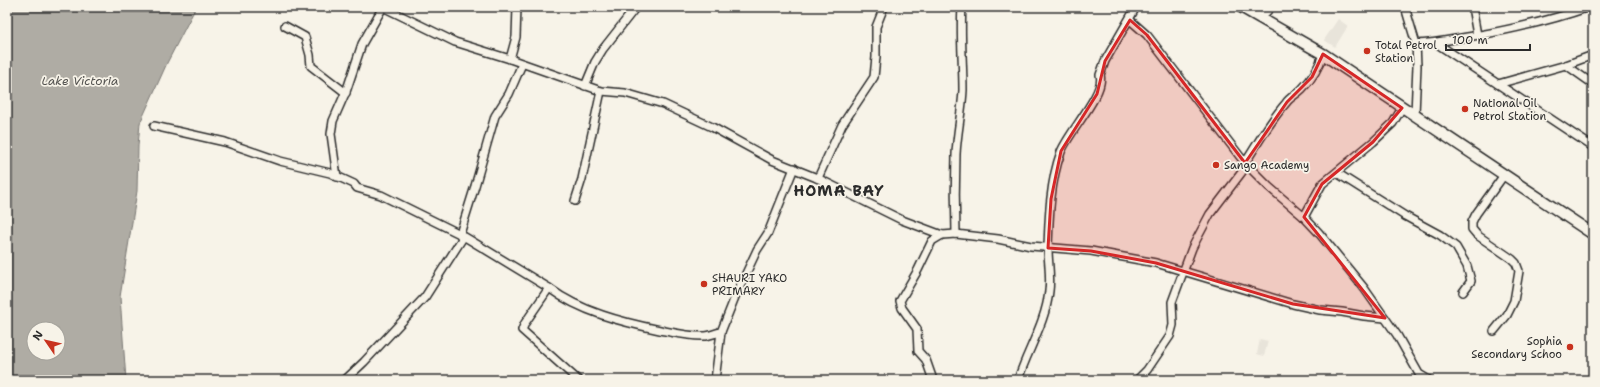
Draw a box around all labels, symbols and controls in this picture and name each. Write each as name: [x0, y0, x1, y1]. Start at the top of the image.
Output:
scale bar: [1446, 26, 1530, 52]
text: 100 m: [1452, 32, 1488, 48]
place label: Total Petrol Station: [1375, 38, 1437, 66]
marker: Total Petrol Station: [1362, 46, 1372, 56]
water label: Lake Victoria: [42, 73, 118, 89]
place label: National Oil Petrol Station: [1473, 96, 1546, 124]
marker: National Oil Petrol Station: [1460, 104, 1470, 114]
place label: Sango Academy: [1224, 158, 1309, 173]
marker: Sango Academy: [1211, 160, 1221, 170]
district label: HOMA BAY: [793, 181, 885, 201]
place label: SHAURI YAKO PRIMARY: [712, 271, 787, 299]
marker: SHAURI YAKO PRIMARY: [699, 279, 709, 289]
north arrow: [26, 321, 66, 361]
text: N: [29, 328, 47, 343]
place label: Sophia Secondary Schoo: [1471, 334, 1562, 362]
marker: Sophia Secondary Schoo: [1565, 342, 1575, 352]

